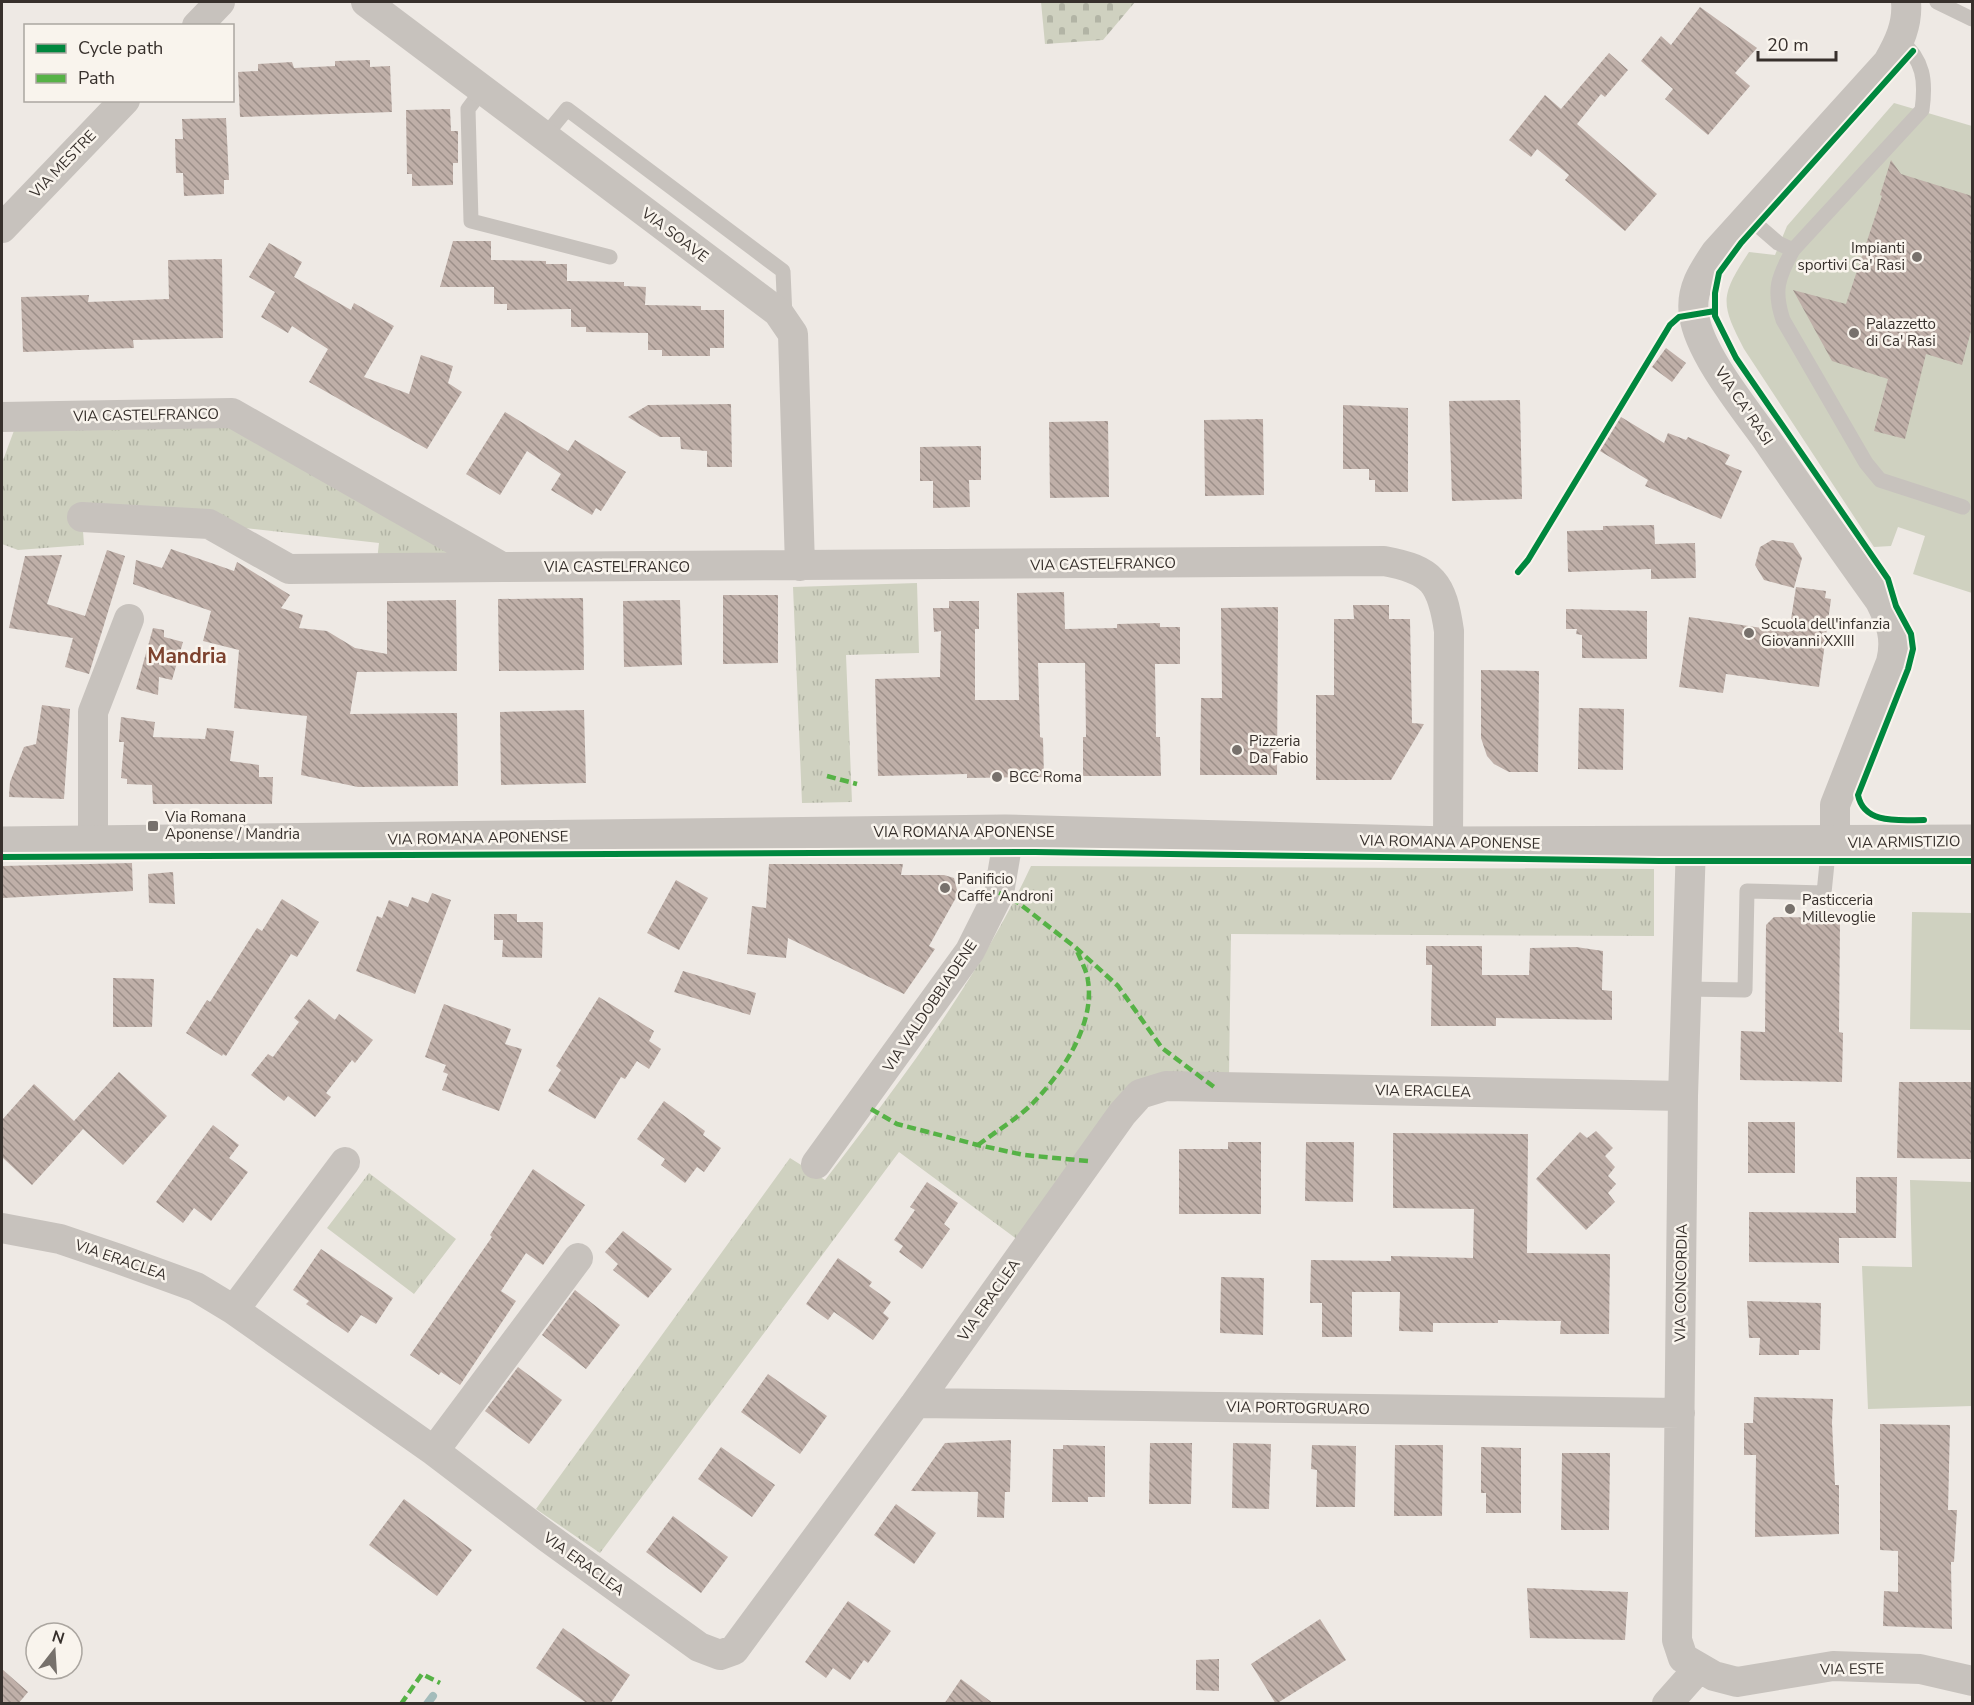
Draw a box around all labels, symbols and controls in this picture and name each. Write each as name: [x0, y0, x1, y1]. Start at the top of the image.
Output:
legend: [24, 24, 234, 102]
scale bar: [1758, 24, 1836, 62]
text: 20 m: [1767, 33, 1809, 57]
text: Cycle path: [78, 36, 163, 60]
text: Path: [78, 66, 115, 90]
street label: VIA MESTRE: [25, 126, 100, 203]
street label: VIA SOAVE: [637, 203, 712, 267]
place label: Impianti sportivi Ca' Rasi: [1798, 238, 1905, 275]
marker: Impianti sportivi Ca' Rasi: [1910, 250, 1924, 264]
place label: Palazzetto di Ca' Rasi: [1866, 314, 1936, 351]
marker: Palazzetto di Ca' Rasi: [1847, 326, 1861, 340]
street label: VIA CA' RASI: [1710, 362, 1778, 449]
street label: VIA CASTELFRANCO: [72, 404, 219, 426]
street label: VIA CASTELFRANCO: [1029, 553, 1176, 575]
street label: VIA CASTELFRANCO: [543, 557, 690, 577]
place label: Scuola dell'infanzia Giovanni XXIII: [1761, 614, 1890, 651]
marker: Scuola dell'infanzia Giovanni XXIII: [1742, 626, 1756, 640]
district label: Mandria: [147, 642, 227, 670]
place label: Pizzeria Da Fabio: [1249, 731, 1308, 768]
marker: Pizzeria Da Fabio: [1230, 743, 1244, 757]
place label: BCC Roma: [1009, 767, 1082, 787]
marker: BCC Roma: [990, 770, 1004, 784]
place label: Via Romana Aponense / Mandria: [164, 807, 300, 844]
marker: Via Romana Aponense / Mandria: [146, 819, 160, 833]
street label: VIA ROMANA APONENSE: [873, 822, 1054, 842]
street label: VIA ROMANA APONENSE: [386, 826, 569, 850]
street label: VIA ROMANA APONENSE: [1358, 830, 1541, 854]
street label: VIA ARMISTIZIO: [1847, 831, 1960, 853]
place label: Panificio Caffe' Androni: [957, 869, 1053, 906]
marker: Panificio Caffe' Androni: [938, 881, 952, 895]
place label: Pasticceria Millevoglie: [1802, 890, 1876, 927]
marker: Pasticceria Millevoglie: [1783, 902, 1797, 916]
street label: VIA VALDOBBIADENE: [878, 936, 982, 1077]
street label: VIA ERACLEA: [1374, 1080, 1471, 1102]
street label: VIA CONCORDIA: [1670, 1223, 1692, 1343]
street label: VIA ERACLEA: [71, 1235, 170, 1285]
street label: VIA ERACLEA: [953, 1255, 1025, 1346]
street label: VIA PORTOGRUARO: [1225, 1397, 1370, 1419]
street label: VIA ERACLEA: [538, 1527, 629, 1600]
north arrow: [24, 1621, 84, 1681]
text: N: [49, 1625, 67, 1650]
street label: VIA ESTE: [1819, 1658, 1884, 1680]

